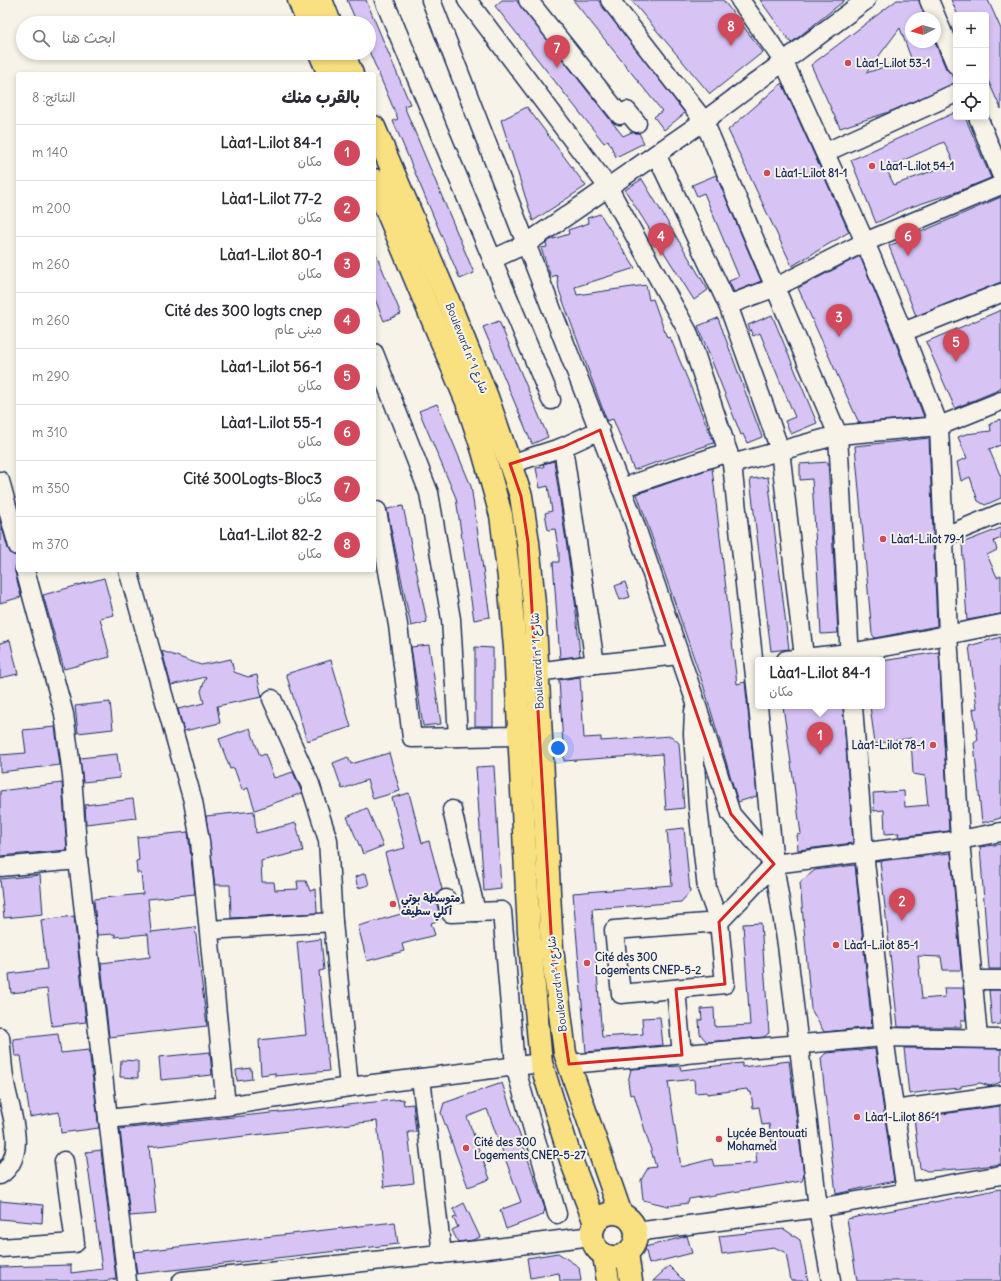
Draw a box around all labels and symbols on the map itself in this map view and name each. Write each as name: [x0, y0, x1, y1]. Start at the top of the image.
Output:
north arrow: [905, 12, 941, 48]
pin: 8: [718, 13, 744, 46]
pin: 7: [544, 35, 570, 68]
place label: Làa1-L.ilot 53-1: [856, 56, 930, 70]
marker: Làa1-L.ilot 53-1: [843, 58, 853, 68]
place label: Làa1-L.ilot 54-1: [880, 159, 954, 173]
marker: Làa1-L.ilot 54-1: [867, 161, 877, 171]
place label: Làa1-L.ilot 81-1: [775, 166, 847, 180]
marker: Làa1-L.ilot 81-1: [762, 168, 772, 178]
pin: 4: [648, 223, 674, 256]
pin: 6: [895, 223, 921, 256]
street label: Boulevard n° شارع 1: [441, 301, 492, 396]
pin: 3: [826, 304, 852, 337]
pin: 5: [943, 329, 969, 362]
place label: Làa1-L.ilot 79-1: [891, 532, 964, 546]
marker: Làa1-L.ilot 79-1: [878, 534, 888, 544]
street label: Boulevard n° شارع 1: [527, 612, 549, 710]
pin: 1: [807, 722, 833, 755]
your location: [548, 738, 568, 758]
place label: Làa1-L.ilot 78-1: [852, 738, 925, 752]
marker: Làa1-L.ilot 78-1: [928, 740, 938, 750]
pin: 2: [889, 888, 915, 921]
place label: متوسطة بوتي أكلي سطيف: [401, 891, 460, 921]
marker: متوسطة بوتي أكلي سطيف: [388, 899, 398, 909]
street label: Boulevard n° شارع 1: [544, 935, 572, 1033]
place label: Làa1-L.ilot 85-1: [844, 938, 918, 952]
marker: Làa1-L.ilot 85-1: [831, 940, 841, 950]
place label: Cité des 300 Logements CNEP-5-2: [595, 950, 701, 978]
marker: Cité des 300 Logements CNEP-5-2: [582, 958, 592, 968]
place label: Làa1-L.ilot 86-1: [865, 1110, 939, 1124]
marker: Làa1-L.ilot 86-1: [852, 1112, 862, 1122]
place label: Lycée Bentouati Mohamed: [727, 1126, 807, 1153]
marker: Lycée Bentouati Mohamed: [714, 1134, 724, 1144]
place label: Cité des 300 Logements CNEP-5-27: [474, 1135, 586, 1163]
marker: Cité des 300 Logements CNEP-5-27: [461, 1143, 471, 1153]

